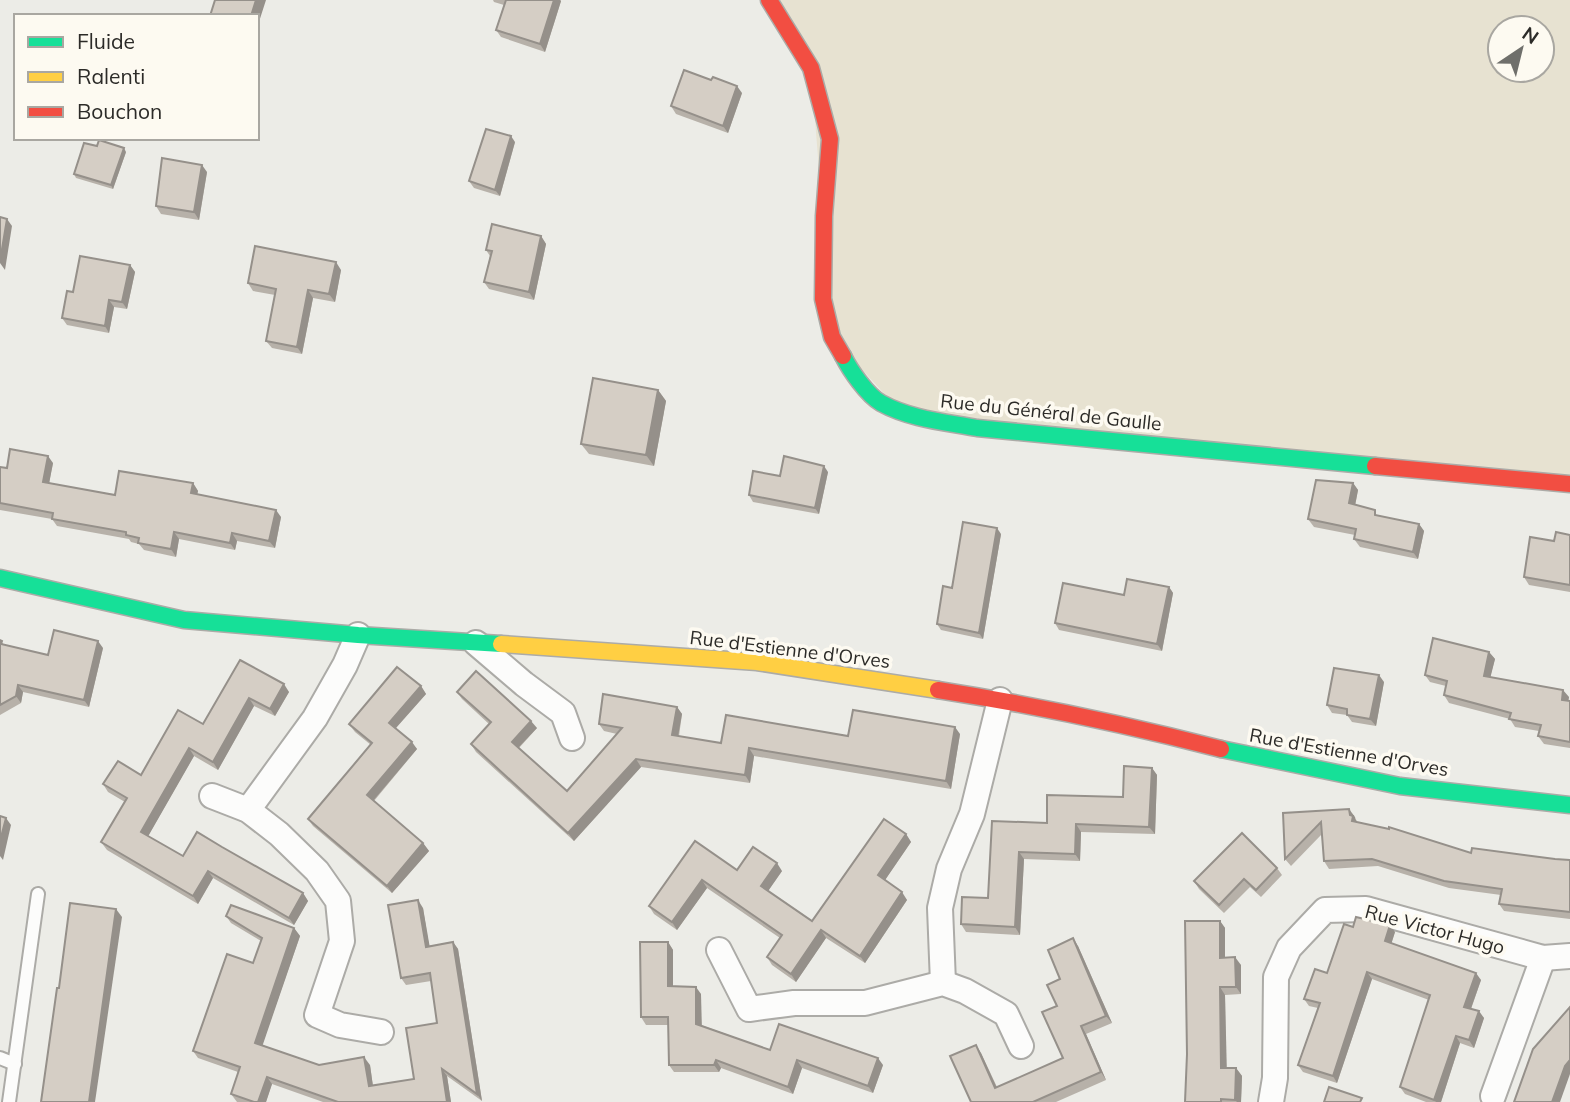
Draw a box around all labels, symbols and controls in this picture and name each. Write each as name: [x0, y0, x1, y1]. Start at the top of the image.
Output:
legend: [14, 14, 259, 140]
north arrow: [1486, 14, 1556, 84]
text: N: [1518, 21, 1544, 49]
text: Fluide: [77, 28, 135, 54]
text: Ralenti: [77, 63, 145, 89]
text: Bouchon: [77, 98, 162, 124]
street label: Rue du Général de Gaulle: [939, 388, 1163, 436]
street label: Rue d'Estienne d'Orves: [688, 625, 892, 673]
street label: Rue d'Estienne d'Orves: [1248, 723, 1450, 781]
street label: Rue Victor Hugo: [1362, 899, 1508, 959]

